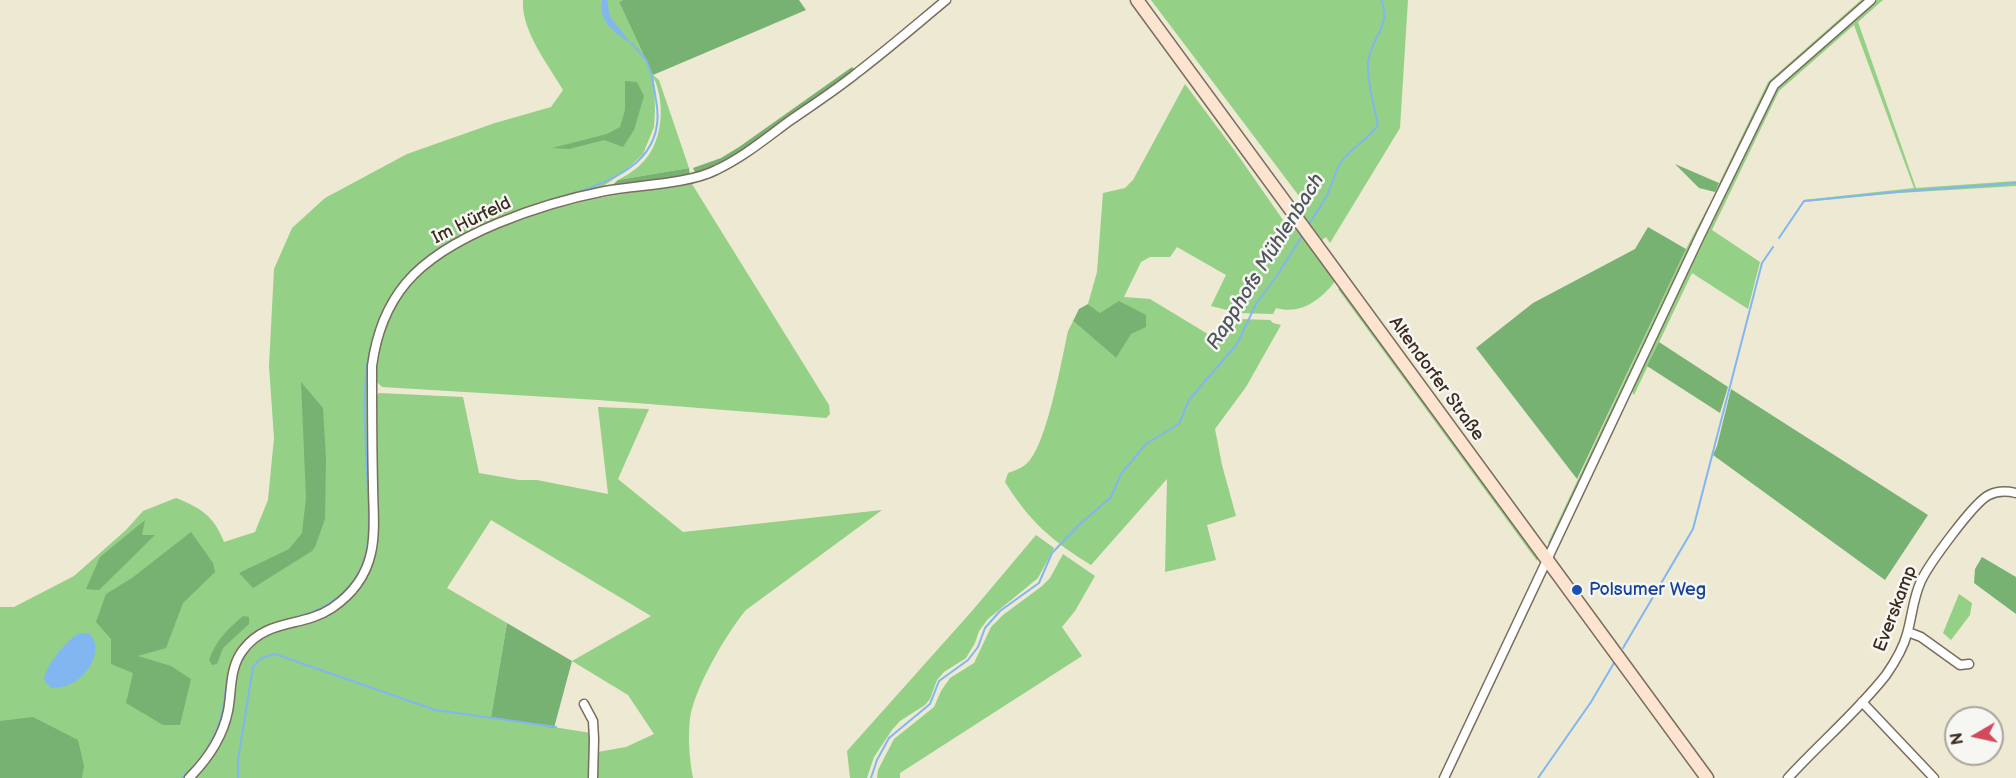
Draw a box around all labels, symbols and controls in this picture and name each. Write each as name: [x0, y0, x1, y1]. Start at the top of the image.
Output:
water label: Rapphofs Mühlenbach: [1202, 170, 1330, 354]
street label: Im Hürfeld: [429, 193, 515, 249]
street label: Altendorfer Straße: [1384, 313, 1488, 445]
street label: Everskamp: [1870, 563, 1922, 655]
place label: Polsumer Weg: [1589, 579, 1706, 601]
marker: Polsumer Weg: [1570, 583, 1584, 597]
north arrow: [1944, 706, 2004, 766]
text: N: [1947, 731, 1968, 746]

